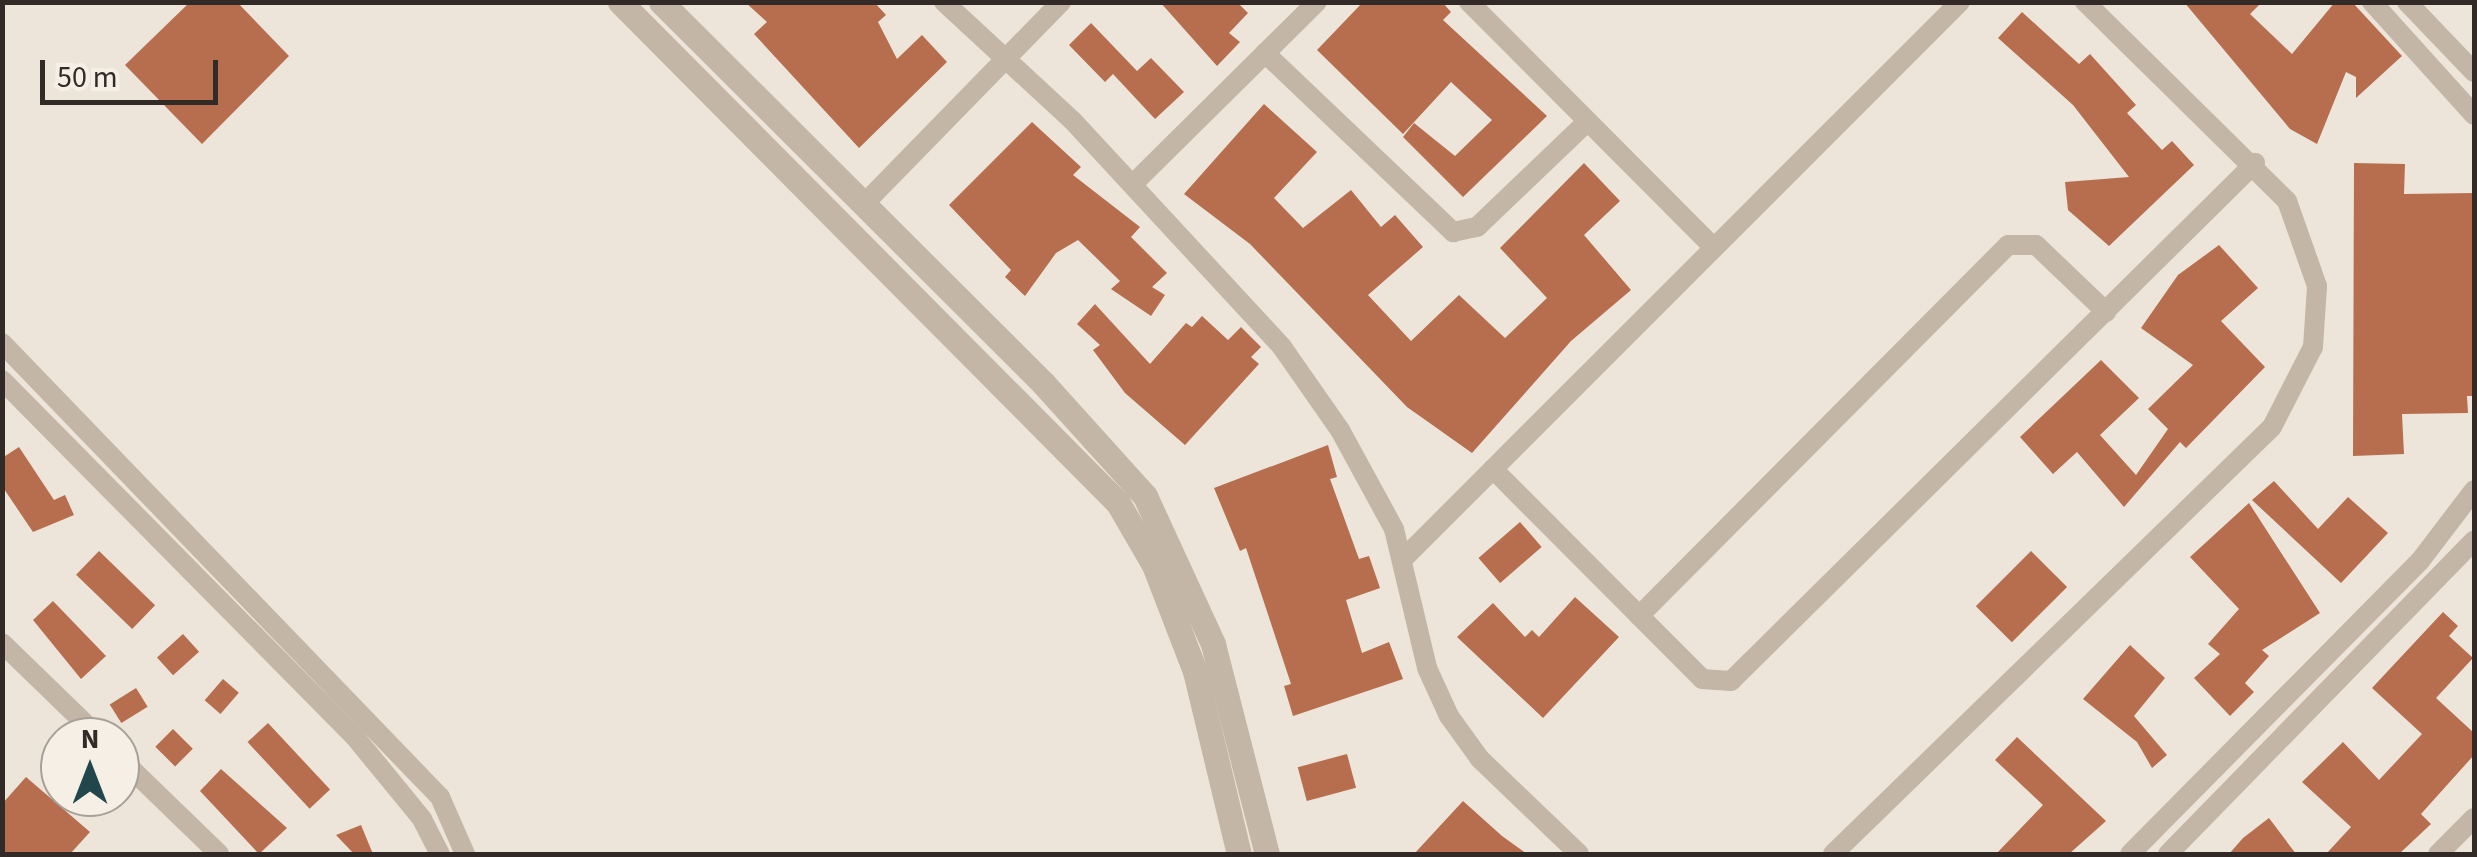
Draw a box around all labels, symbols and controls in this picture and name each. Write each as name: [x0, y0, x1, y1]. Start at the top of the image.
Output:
scale bar: [45, 40, 222, 102]
text: 50 m: [57, 56, 118, 99]
north arrow: [40, 717, 140, 817]
text: N: [81, 719, 99, 759]

